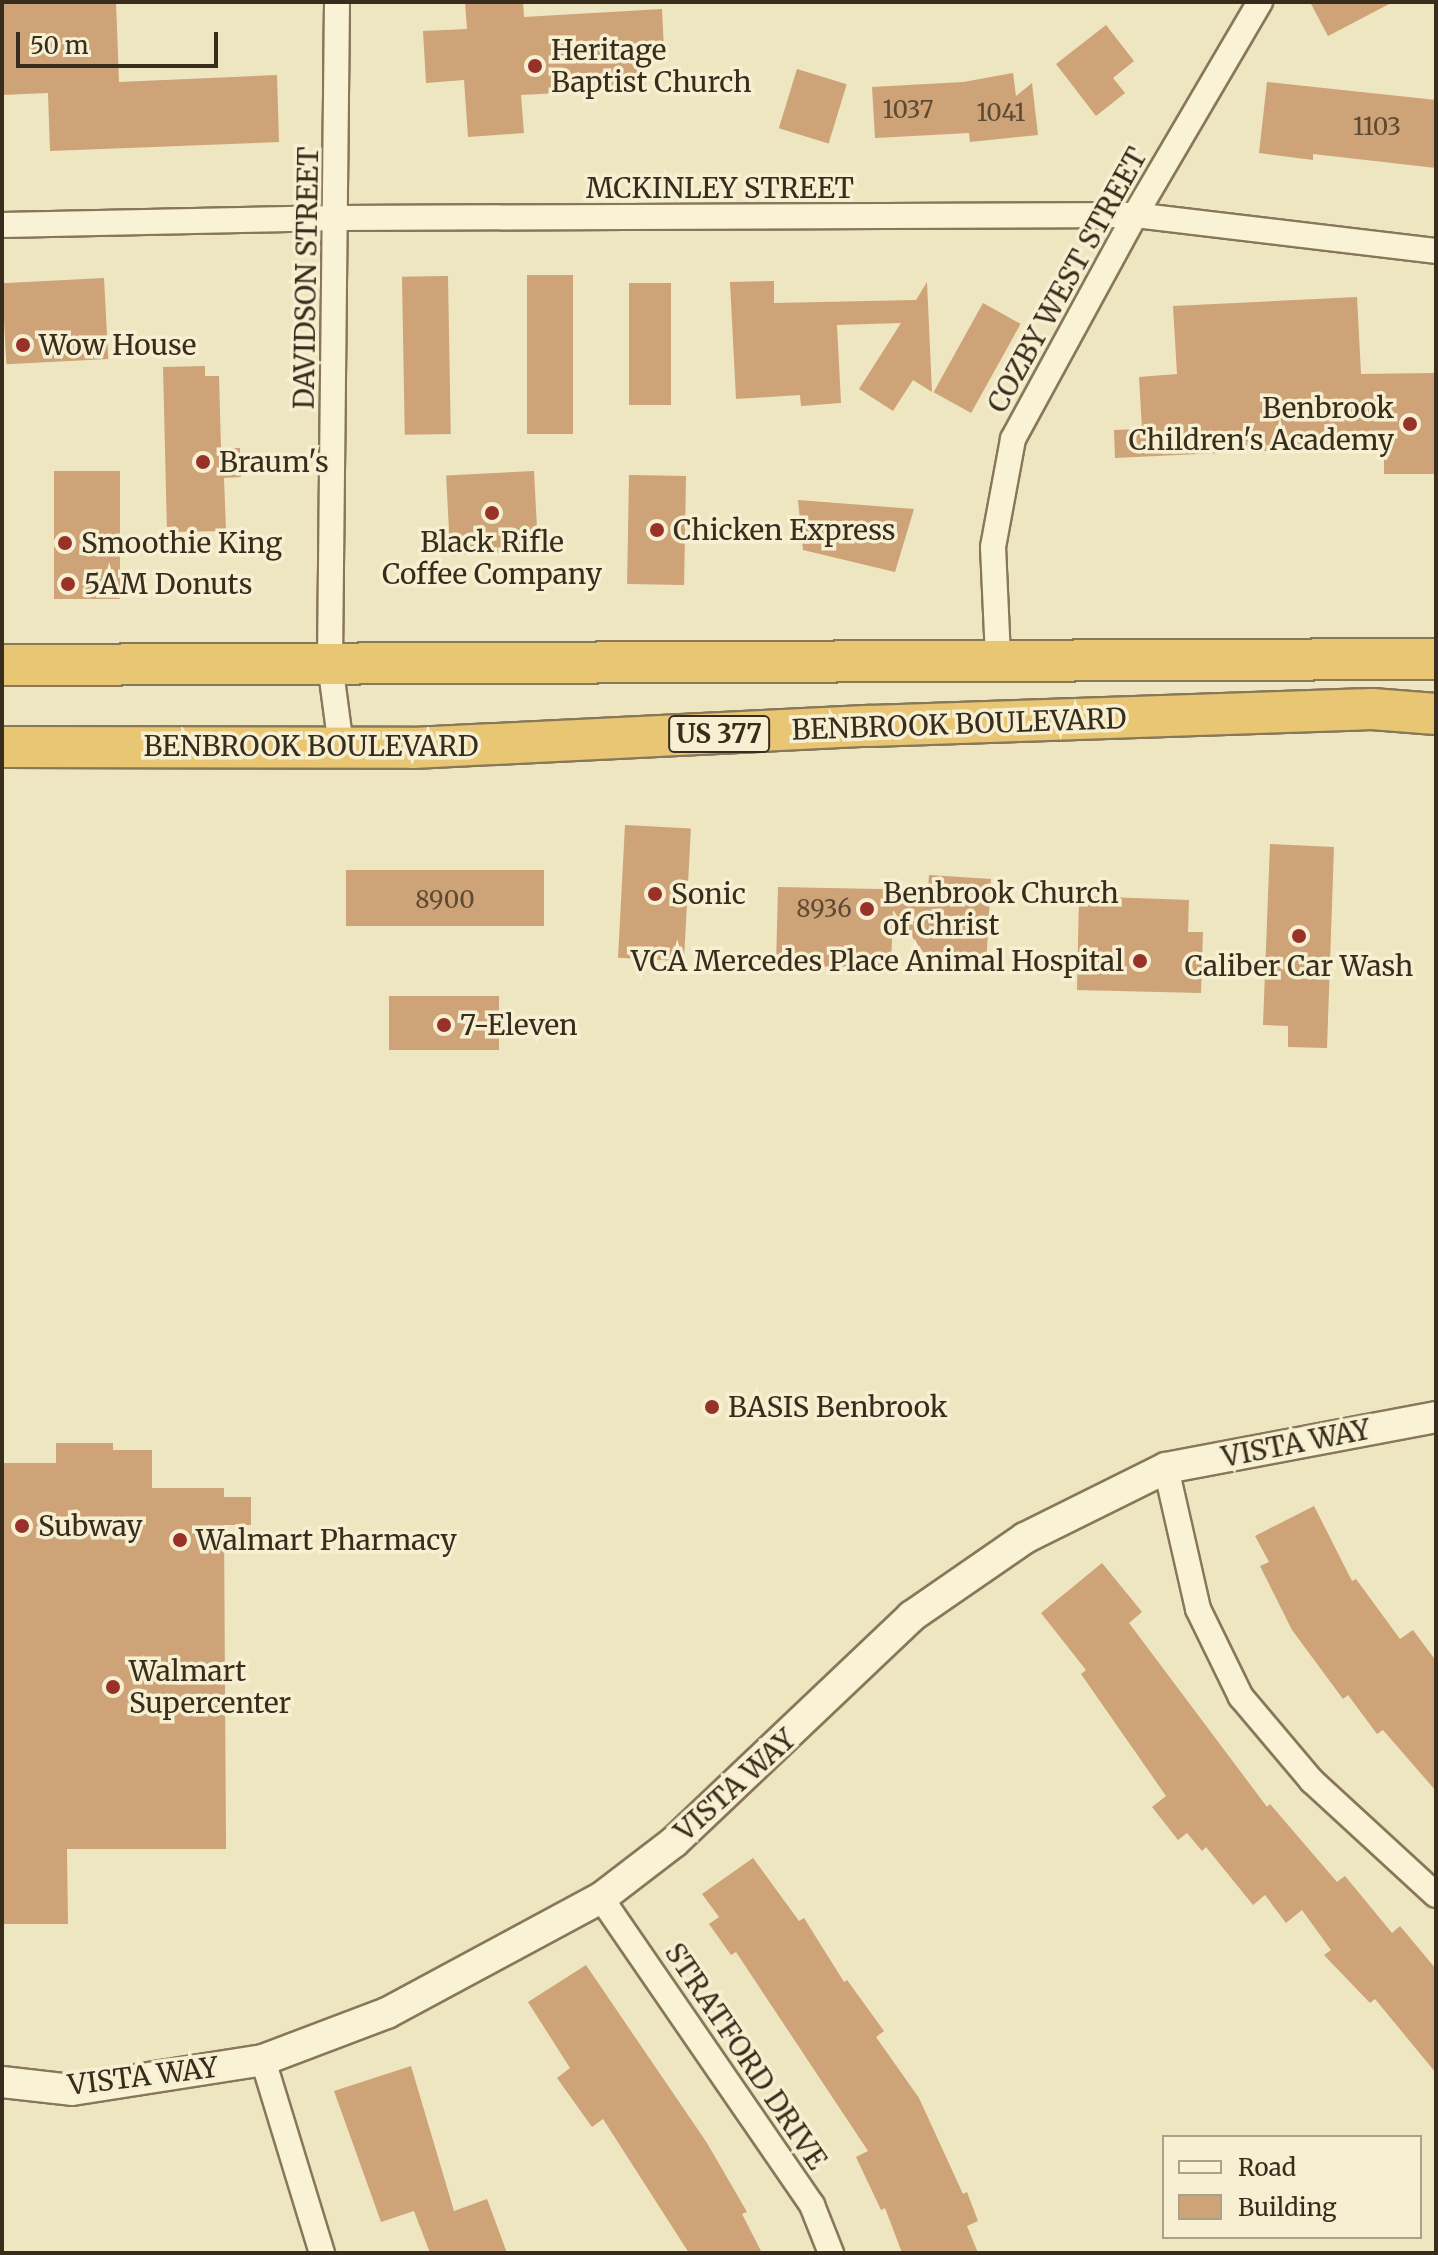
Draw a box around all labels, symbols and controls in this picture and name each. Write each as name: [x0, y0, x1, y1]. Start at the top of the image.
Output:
scale bar: [20, 16, 222, 66]
text: 50 m: [30, 30, 89, 61]
place label: Heritage Baptist Church: [551, 33, 751, 99]
marker: Heritage Baptist Church: [526, 57, 544, 75]
house number: 1037: [883, 96, 933, 124]
house number: 1041: [977, 99, 1025, 127]
house number: 1103: [1353, 113, 1401, 141]
street label: COZBY WEST STREET: [980, 142, 1154, 418]
street label: DAVIDSON STREET: [287, 146, 325, 410]
street label: MCKINLEY STREET: [586, 171, 854, 205]
place label: Wow House: [39, 328, 196, 362]
marker: Wow House: [14, 336, 32, 354]
place label: Benbrook Children's Academy: [1128, 391, 1394, 457]
marker: Benbrook Children's Academy: [1401, 415, 1419, 433]
place label: Braum's: [219, 445, 329, 479]
marker: Braum's: [194, 453, 212, 471]
marker: Black Rifle Coffee Company: [483, 504, 501, 522]
place label: Chicken Express: [673, 513, 896, 547]
marker: Chicken Express: [648, 521, 666, 539]
place label: Black Rifle Coffee Company: [382, 525, 602, 591]
place label: Smoothie King: [81, 526, 282, 560]
marker: Smoothie King: [56, 534, 74, 552]
place label: 5AM Donuts: [84, 567, 252, 601]
marker: 5AM Donuts: [59, 575, 77, 593]
street label: BENBROOK BOULEVARD: [791, 701, 1127, 747]
road number: US 377: [667, 712, 771, 756]
street label: BENBROOK BOULEVARD: [144, 729, 478, 763]
place label: Benbrook Church of Christ: [883, 876, 1119, 942]
place label: Sonic: [671, 877, 746, 911]
marker: Sonic: [646, 885, 664, 903]
house number: 8900: [415, 886, 475, 914]
house number: 8936: [796, 895, 852, 923]
marker: Benbrook Church of Christ: [858, 900, 876, 918]
marker: Caliber Car Wash: [1290, 927, 1308, 945]
place label: VCA Mercedes Place Animal Hospital: [631, 944, 1124, 978]
place label: Caliber Car Wash: [1185, 949, 1413, 983]
marker: VCA Mercedes Place Animal Hospital: [1131, 952, 1149, 970]
place label: 7-Eleven: [460, 1008, 578, 1042]
marker: 7-Eleven: [435, 1016, 453, 1034]
place label: BASIS Benbrook: [728, 1390, 947, 1424]
marker: BASIS Benbrook: [703, 1398, 721, 1416]
street label: VISTA WAY: [1219, 1412, 1373, 1474]
place label: Subway: [38, 1509, 143, 1543]
marker: Subway: [13, 1517, 31, 1535]
place label: Walmart Pharmacy: [196, 1523, 457, 1557]
marker: Walmart Pharmacy: [171, 1531, 189, 1549]
place label: Walmart Supercenter: [129, 1654, 291, 1720]
marker: Walmart Supercenter: [104, 1678, 122, 1696]
street label: VISTA WAY: [668, 1722, 802, 1848]
street label: STRATFORD DRIVE: [658, 1937, 834, 2175]
street label: VISTA WAY: [66, 2050, 220, 2102]
legend: [1162, 2135, 1422, 2239]
text: Road: [1238, 2152, 1296, 2183]
text: Building: [1238, 2192, 1337, 2223]

